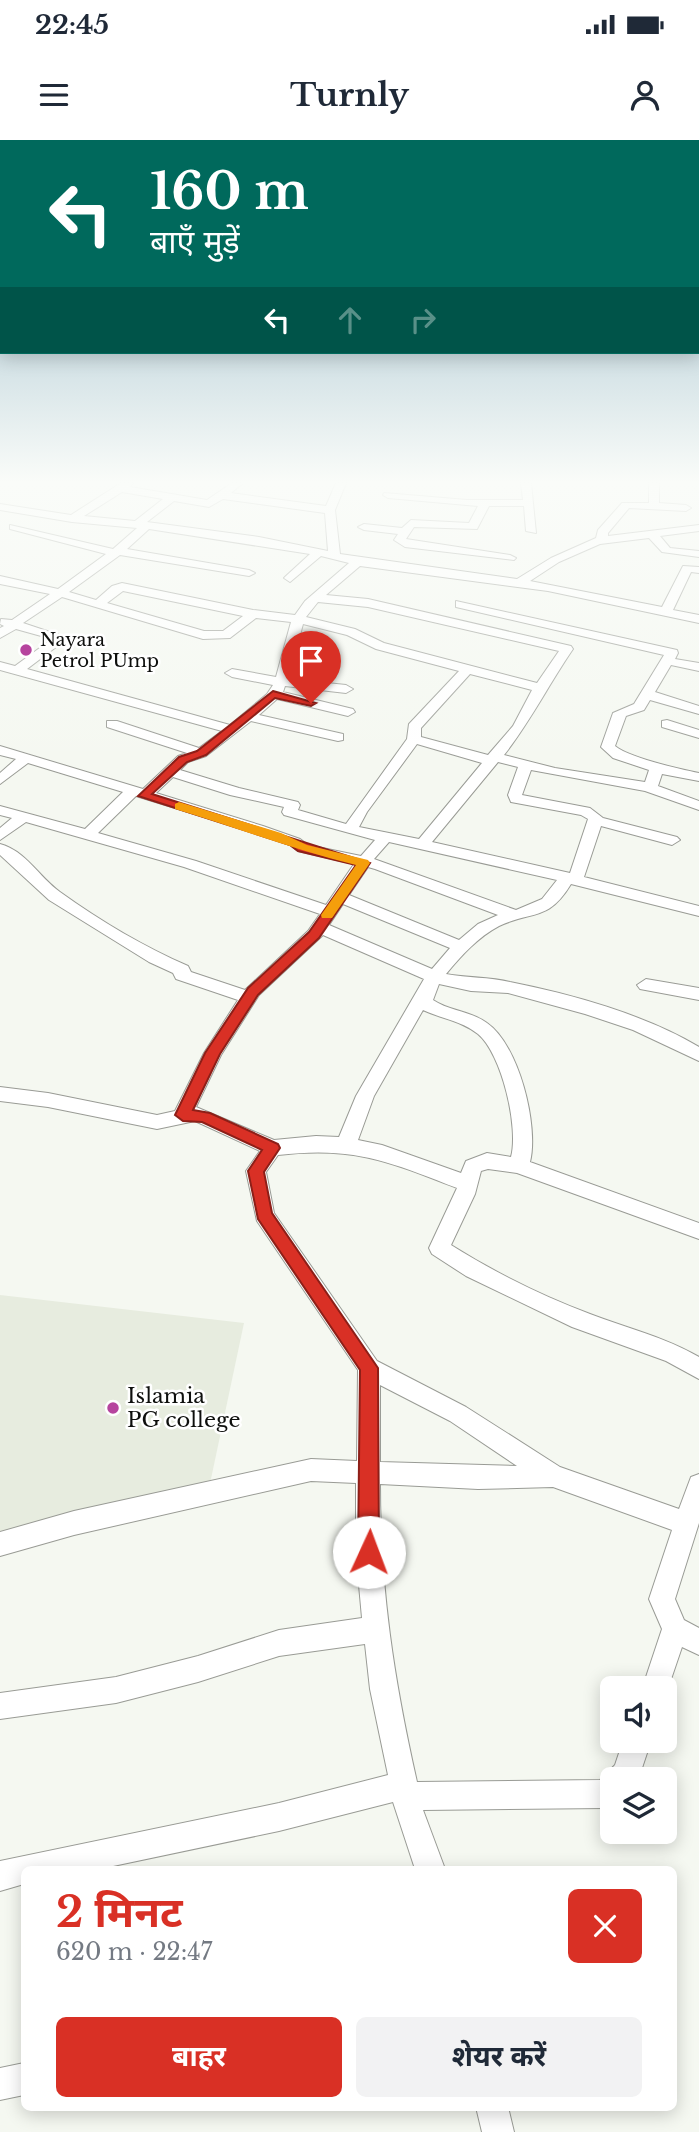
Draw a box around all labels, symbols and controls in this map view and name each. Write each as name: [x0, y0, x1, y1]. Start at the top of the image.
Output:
text: 22:45: [35, 9, 109, 41]
text: Turnly: [290, 75, 409, 115]
icon: menu: [35, 76, 73, 114]
icon: person: [626, 76, 664, 114]
text: 160 m: [150, 161, 309, 222]
icon: left: [35, 168, 126, 259]
text: बाएँ मुड़ें: [150, 222, 240, 262]
icon: left: [258, 301, 296, 339]
icon: ahead: [331, 301, 369, 339]
icon: right: [404, 301, 442, 339]
place label: Nayara Petrol PUmp: [40, 629, 159, 672]
pin: [281, 631, 341, 703]
marker: Nayara Petrol PUmp: [18, 642, 34, 658]
icon: arrive: [292, 642, 330, 680]
place label: Islamia PG college: [127, 1383, 240, 1433]
marker: Islamia PG college: [105, 1400, 121, 1416]
position arrow: [332, 1515, 406, 1589]
map controls: [600, 1676, 677, 1844]
button: sound: [600, 1676, 677, 1753]
button: layers: [600, 1767, 677, 1844]
text: 2 मिनट: [56, 1886, 183, 1938]
button: close: [568, 1889, 642, 1963]
text: 620 m · 22:47: [56, 1938, 212, 1966]
button: बाहर: [56, 2017, 342, 2097]
button: शेयर करें: [356, 2017, 642, 2097]

